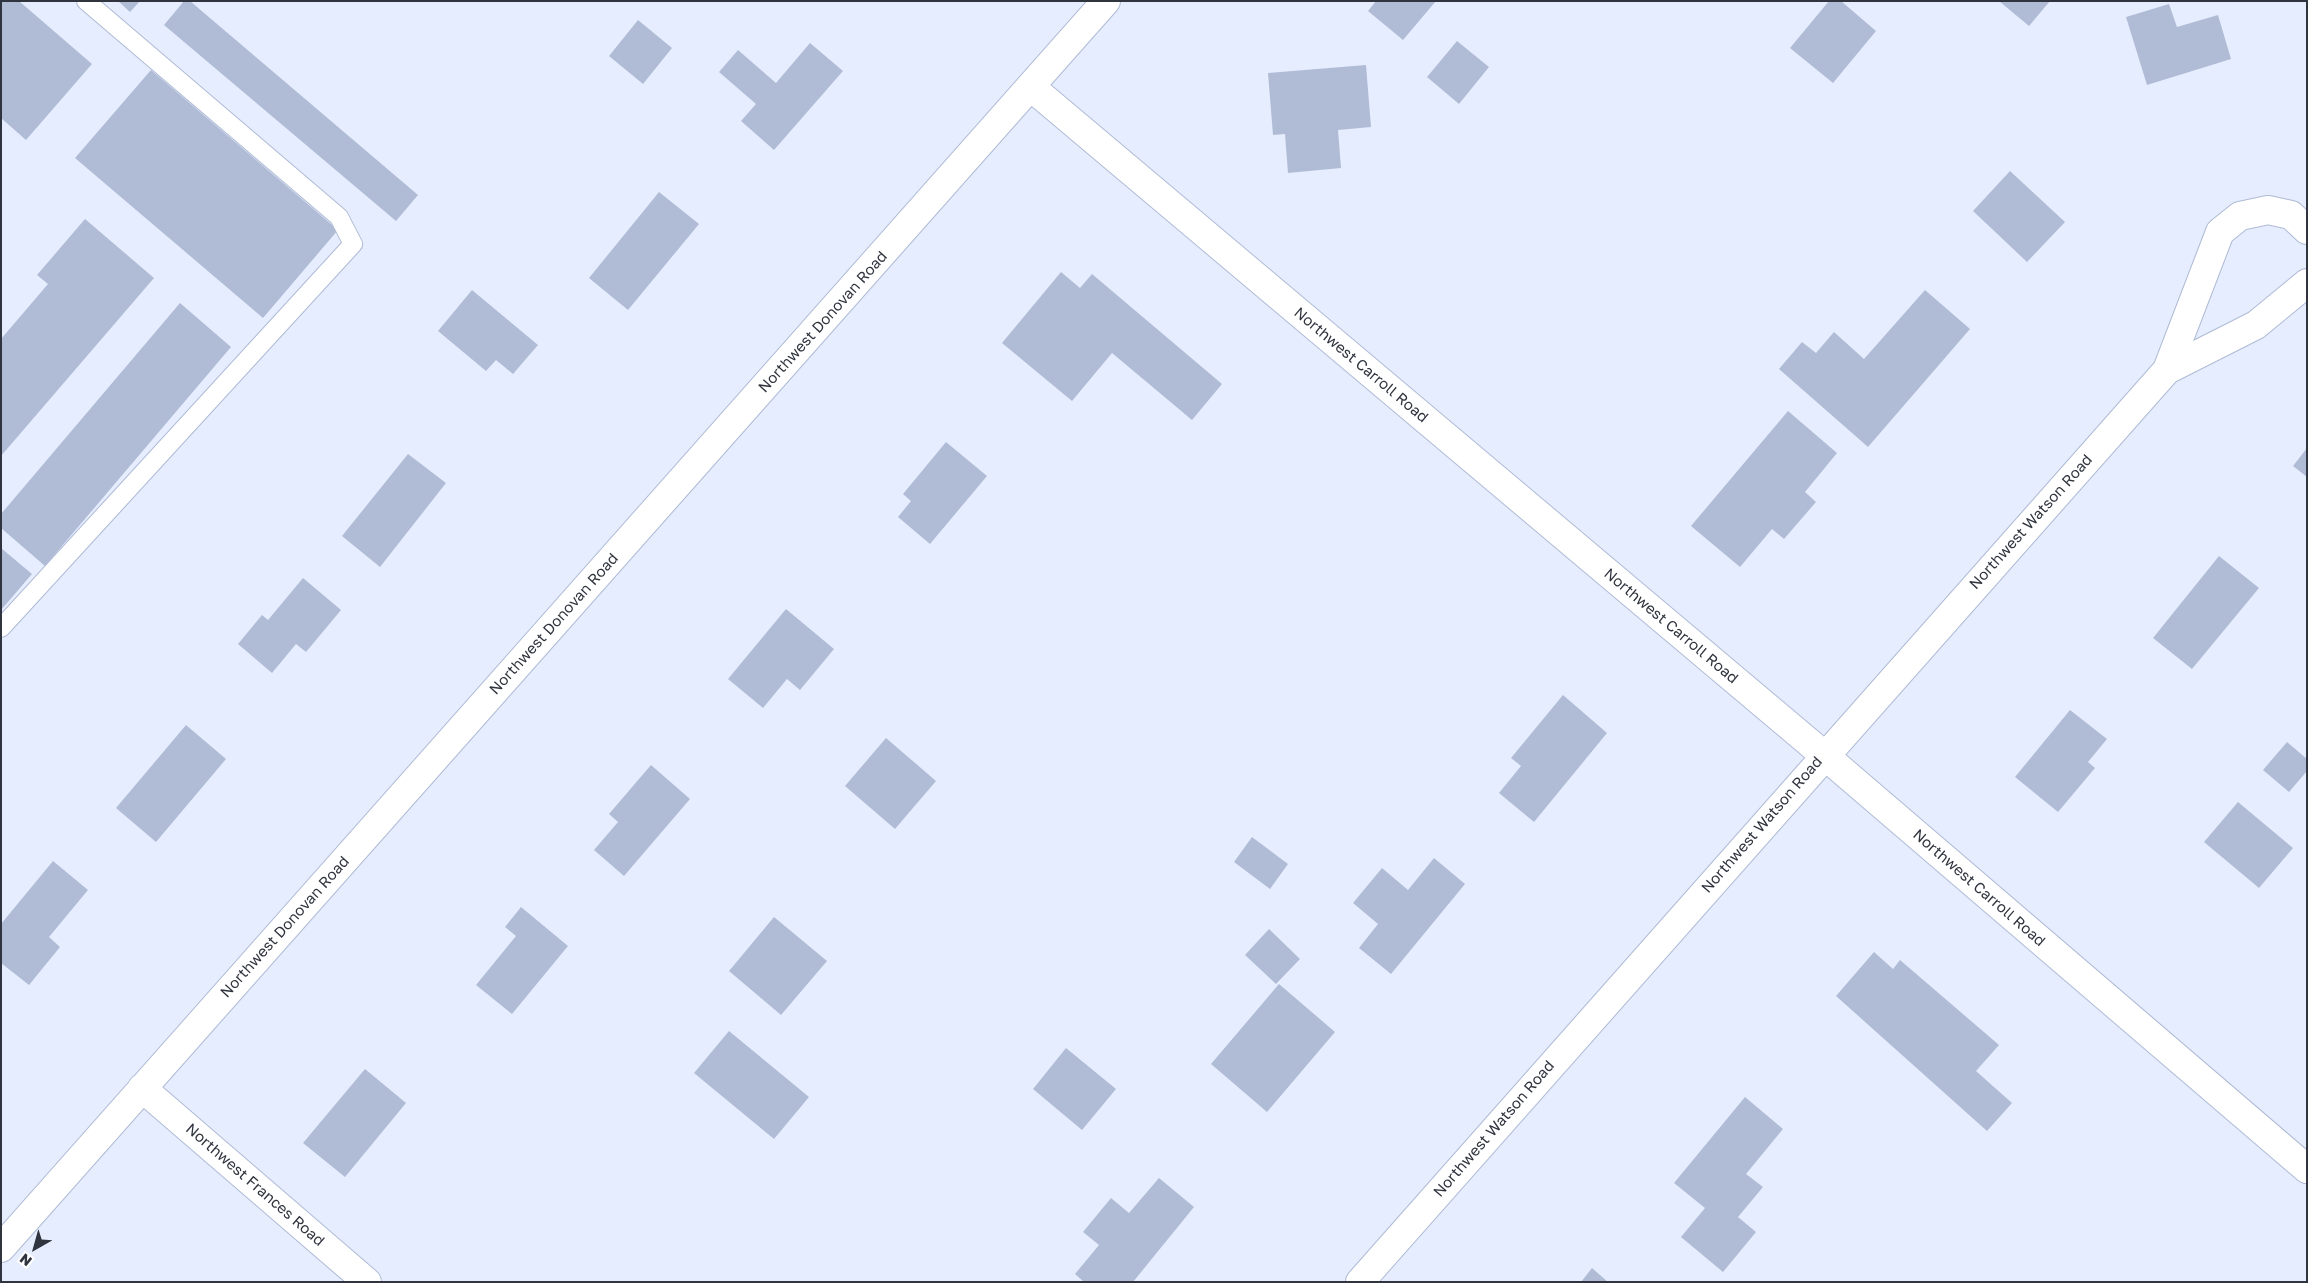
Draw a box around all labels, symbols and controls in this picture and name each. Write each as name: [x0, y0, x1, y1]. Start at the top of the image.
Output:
street label: Northwest Donovan Road: [755, 248, 891, 396]
street label: Northwest Carroll Road: [1290, 304, 1432, 426]
street label: Northwest Watson Road: [1966, 451, 2096, 593]
street label: Northwest Donovan Road: [486, 550, 622, 698]
street label: Northwest Carroll Road: [1600, 565, 1742, 687]
street label: Northwest Watson Road: [1698, 753, 1826, 897]
street label: Northwest Carroll Road: [1909, 826, 2049, 950]
street label: Northwest Donovan Road: [217, 853, 353, 1001]
street label: Northwest Watson Road: [1430, 1057, 1558, 1201]
street label: Northwest Frances Road: [182, 1120, 328, 1250]
north arrow: [10, 1223, 60, 1273]
text: N: [16, 1250, 35, 1270]

